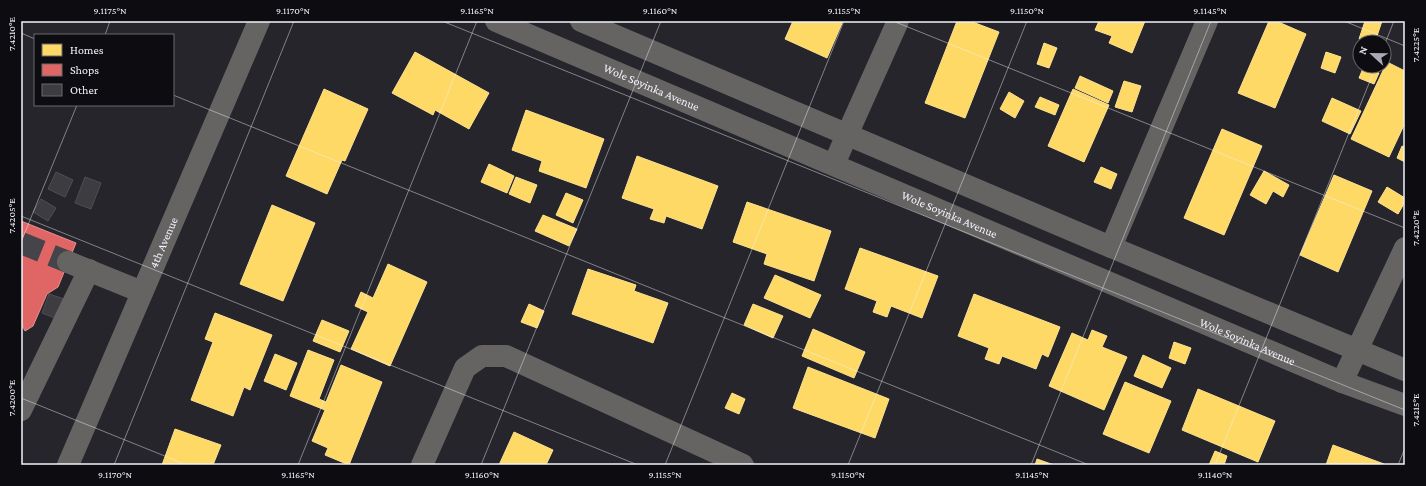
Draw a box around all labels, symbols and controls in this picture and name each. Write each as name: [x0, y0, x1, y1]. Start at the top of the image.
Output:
text: 9.1175°N: [93, 5, 127, 16]
text: 9.1170°N: [276, 5, 310, 16]
text: 9.1165°N: [460, 5, 494, 16]
text: 9.1160°N: [643, 5, 678, 16]
text: 9.1155°N: [827, 5, 861, 16]
text: 9.1150°N: [1010, 5, 1045, 16]
text: 9.1145°N: [1193, 5, 1227, 16]
text: 7.4210°E: [6, 16, 17, 51]
text: 7.4225°E: [1410, 27, 1421, 62]
legend: [34, 34, 174, 106]
north arrow: [1352, 34, 1392, 74]
text: Homes: [70, 43, 104, 57]
text: N: [1356, 44, 1370, 56]
street label: Wole Soyinka Avenue: [601, 61, 701, 114]
text: Shops: [70, 63, 99, 77]
text: Other: [70, 83, 99, 97]
street label: Wole Soyinka Avenue: [899, 188, 999, 241]
text: 7.4205°E: [6, 198, 17, 234]
text: 7.4220°E: [1410, 210, 1421, 246]
street label: 4th Avenue: [146, 215, 181, 270]
street label: Wole Soyinka Avenue: [1197, 315, 1297, 368]
text: 7.4200°E: [6, 379, 17, 416]
text: 7.4215°E: [1410, 393, 1421, 426]
text: 9.1170°N: [98, 469, 132, 480]
text: 9.1165°N: [281, 469, 315, 480]
text: 9.1160°N: [465, 469, 500, 480]
text: 9.1155°N: [648, 469, 682, 480]
text: 9.1150°N: [831, 469, 866, 480]
text: 9.1145°N: [1015, 469, 1049, 480]
text: 9.1140°N: [1198, 469, 1233, 480]

